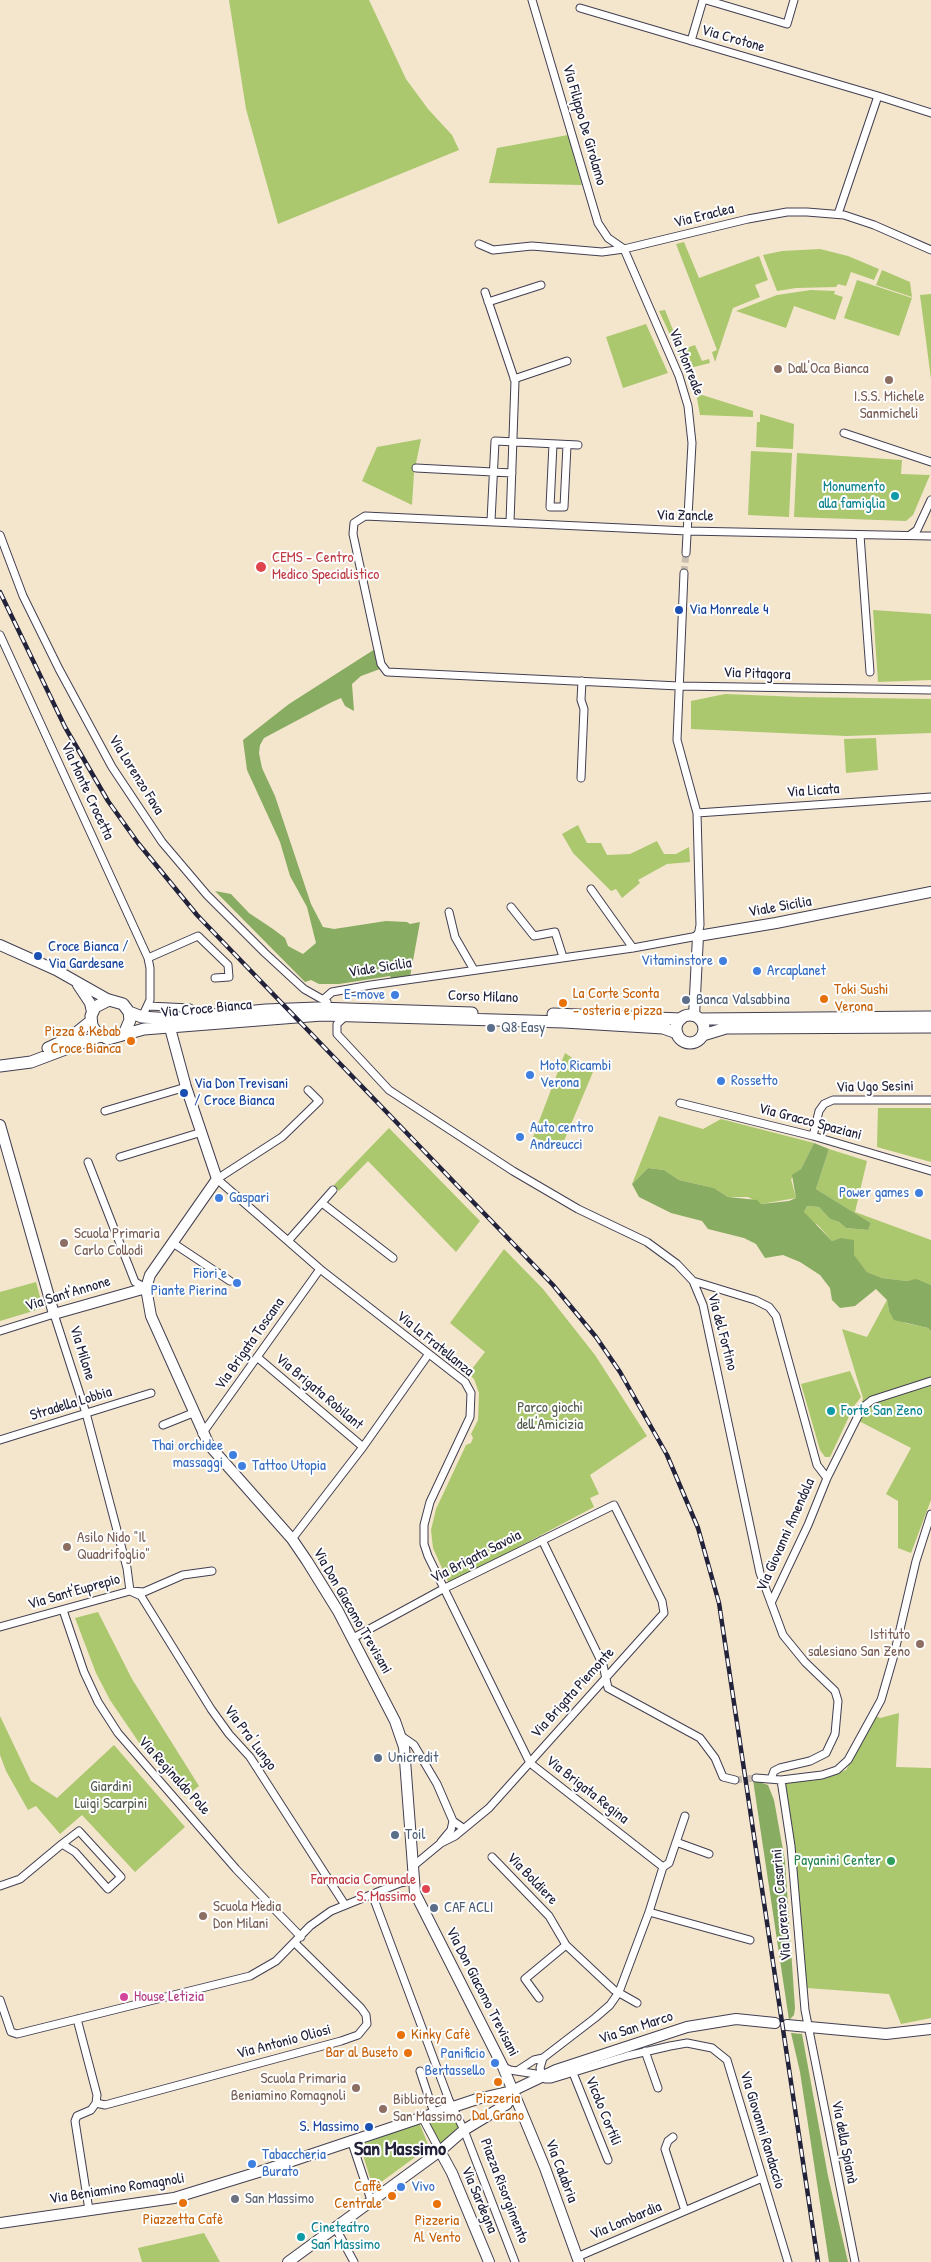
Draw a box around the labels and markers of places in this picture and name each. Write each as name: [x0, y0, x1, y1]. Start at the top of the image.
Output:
place label: Dall'Oca Bianca: [788, 360, 869, 378]
marker: Dall'Oca Bianca: [772, 363, 784, 375]
marker: I.S.S. Michele Sanmicheli: [883, 374, 895, 386]
place label: I.S.S. Michele Sanmicheli: [854, 388, 924, 423]
place label: Monumento alla famiglia: [819, 478, 885, 513]
marker: Monumento alla famiglia: [889, 490, 901, 502]
place label: CEMS - Centro Medico Specialistico: [272, 549, 379, 584]
marker: CEMS - Centro Medico Specialistico: [254, 560, 268, 574]
place label: Via Monreale 4: [689, 601, 769, 619]
marker: Via Monreale 4: [673, 604, 685, 616]
place label: Croce Bianca / Via Gardesane: [48, 938, 128, 973]
marker: Croce Bianca / Via Gardesane: [32, 950, 44, 962]
place label: Vitaminstore: [641, 952, 713, 970]
marker: Vitaminstore: [717, 955, 729, 967]
place label: Arcaplanet: [767, 962, 826, 980]
marker: Arcaplanet: [751, 965, 763, 977]
place label: Toki Sushi Verona: [834, 981, 888, 1016]
place label: La Corte Sconta - osteria e pizza: [573, 985, 662, 1020]
place label: E-move: [344, 986, 385, 1004]
marker: E-move: [389, 989, 401, 1001]
place label: Banca Valsabbina: [696, 991, 790, 1009]
marker: Toki Sushi Verona: [818, 993, 830, 1005]
marker: Banca Valsabbina: [680, 994, 692, 1006]
marker: La Corte Sconta - osteria e pizza: [557, 997, 569, 1009]
place label: Q8 Easy: [501, 1019, 545, 1037]
marker: Q8 Easy: [485, 1022, 497, 1034]
place label: Pizza & Kebab Croce Bianca: [45, 1023, 121, 1058]
marker: Pizza & Kebab Croce Bianca: [125, 1035, 137, 1047]
place label: Moto Ricambi Verona: [540, 1057, 611, 1092]
marker: Moto Ricambi Verona: [524, 1069, 536, 1081]
place label: Rossetto: [731, 1072, 778, 1090]
place label: Via Don Trevisani / Croce Bianca: [194, 1075, 288, 1110]
marker: Rossetto: [715, 1075, 727, 1087]
marker: Via Don Trevisani / Croce Bianca: [178, 1087, 190, 1099]
place label: Auto centro Andreucci: [530, 1119, 594, 1154]
marker: Auto centro Andreucci: [514, 1131, 526, 1143]
place label: Power games: [839, 1184, 909, 1202]
marker: Power games: [913, 1187, 925, 1199]
place label: Gaspari: [229, 1189, 269, 1207]
marker: Gaspari: [213, 1192, 225, 1204]
place label: Scuola Primaria Carlo Collodi: [74, 1225, 160, 1260]
marker: Scuola Primaria Carlo Collodi: [58, 1237, 70, 1249]
place label: Fiori e Piante Pierina: [151, 1265, 227, 1300]
marker: Fiori e Piante Pierina: [231, 1277, 243, 1289]
place label: Forte San Zeno: [841, 1402, 922, 1420]
marker: Forte San Zeno: [825, 1405, 837, 1417]
place label: Thai orchidee massaggi: [152, 1437, 223, 1472]
marker: Thai orchidee massaggi: [227, 1449, 239, 1461]
place label: Tattoo Utopia: [252, 1457, 326, 1475]
marker: Tattoo Utopia: [236, 1460, 248, 1472]
place label: Asilo Nido "Il Quadrifoglio": [77, 1529, 150, 1564]
marker: Asilo Nido "Il Quadrifoglio": [61, 1541, 73, 1553]
place label: Istituto salesiano San Zeno: [808, 1626, 910, 1661]
marker: Istituto salesiano San Zeno: [914, 1638, 926, 1650]
place label: Unicredit: [388, 1749, 438, 1767]
marker: Unicredit: [372, 1752, 384, 1764]
place label: Toil: [405, 1826, 425, 1844]
marker: Toil: [389, 1829, 401, 1841]
place label: Payanini Center: [794, 1852, 881, 1870]
marker: Payanini Center: [885, 1855, 897, 1867]
place label: Farmacia Comunale S. Massimo: [311, 1871, 416, 1906]
marker: Farmacia Comunale S. Massimo: [420, 1883, 432, 1895]
place label: Scuola Media Don Milani: [213, 1898, 281, 1933]
place label: CAF ACLI: [444, 1899, 493, 1917]
marker: CAF ACLI: [428, 1902, 440, 1914]
marker: Scuola Media Don Milani: [197, 1910, 209, 1922]
place label: House Letizia: [134, 1988, 204, 2006]
marker: House Letizia: [118, 1991, 130, 2003]
place label: Kinky Cafè: [411, 2026, 470, 2044]
marker: Kinky Cafè: [395, 2029, 407, 2041]
place label: Bar al Buseto: [325, 2044, 398, 2062]
place label: Panificio Bertassello: [425, 2045, 485, 2080]
marker: Bar al Buseto: [402, 2047, 414, 2059]
marker: Panificio Bertassello: [489, 2057, 501, 2069]
place label: Scuola Primaria Beniamino Romagnoli: [231, 2070, 346, 2105]
marker: Pizzeria Dal Grano: [492, 2076, 504, 2088]
marker: Scuola Primaria Beniamino Romagnoli: [350, 2082, 362, 2094]
place label: Pizzeria Dal Grano: [472, 2090, 524, 2125]
place label: Biblioteca San Massimo: [393, 2091, 462, 2126]
marker: Biblioteca San Massimo: [377, 2103, 389, 2115]
place label: S. Massimo: [299, 2118, 359, 2136]
marker: S. Massimo: [363, 2121, 375, 2133]
place label: Tabaccheria Burato: [262, 2146, 326, 2181]
marker: Tabaccheria Burato: [246, 2158, 258, 2170]
place label: Caffè Centrale: [334, 2178, 382, 2213]
place label: Vivo: [411, 2178, 435, 2196]
marker: Vivo: [395, 2181, 407, 2193]
place label: San Massimo: [245, 2190, 314, 2208]
marker: Caffè Centrale: [386, 2190, 398, 2202]
marker: San Massimo: [229, 2193, 241, 2205]
marker: Piazzetta Cafè: [177, 2197, 189, 2209]
marker: Pizzeria Al Vento: [431, 2198, 443, 2210]
place label: Piazzetta Cafè: [143, 2211, 223, 2229]
place label: Pizzeria Al Vento: [413, 2212, 461, 2247]
place label: Cineteatro San Massimo: [311, 2219, 380, 2254]
marker: Cineteatro San Massimo: [295, 2231, 307, 2243]

